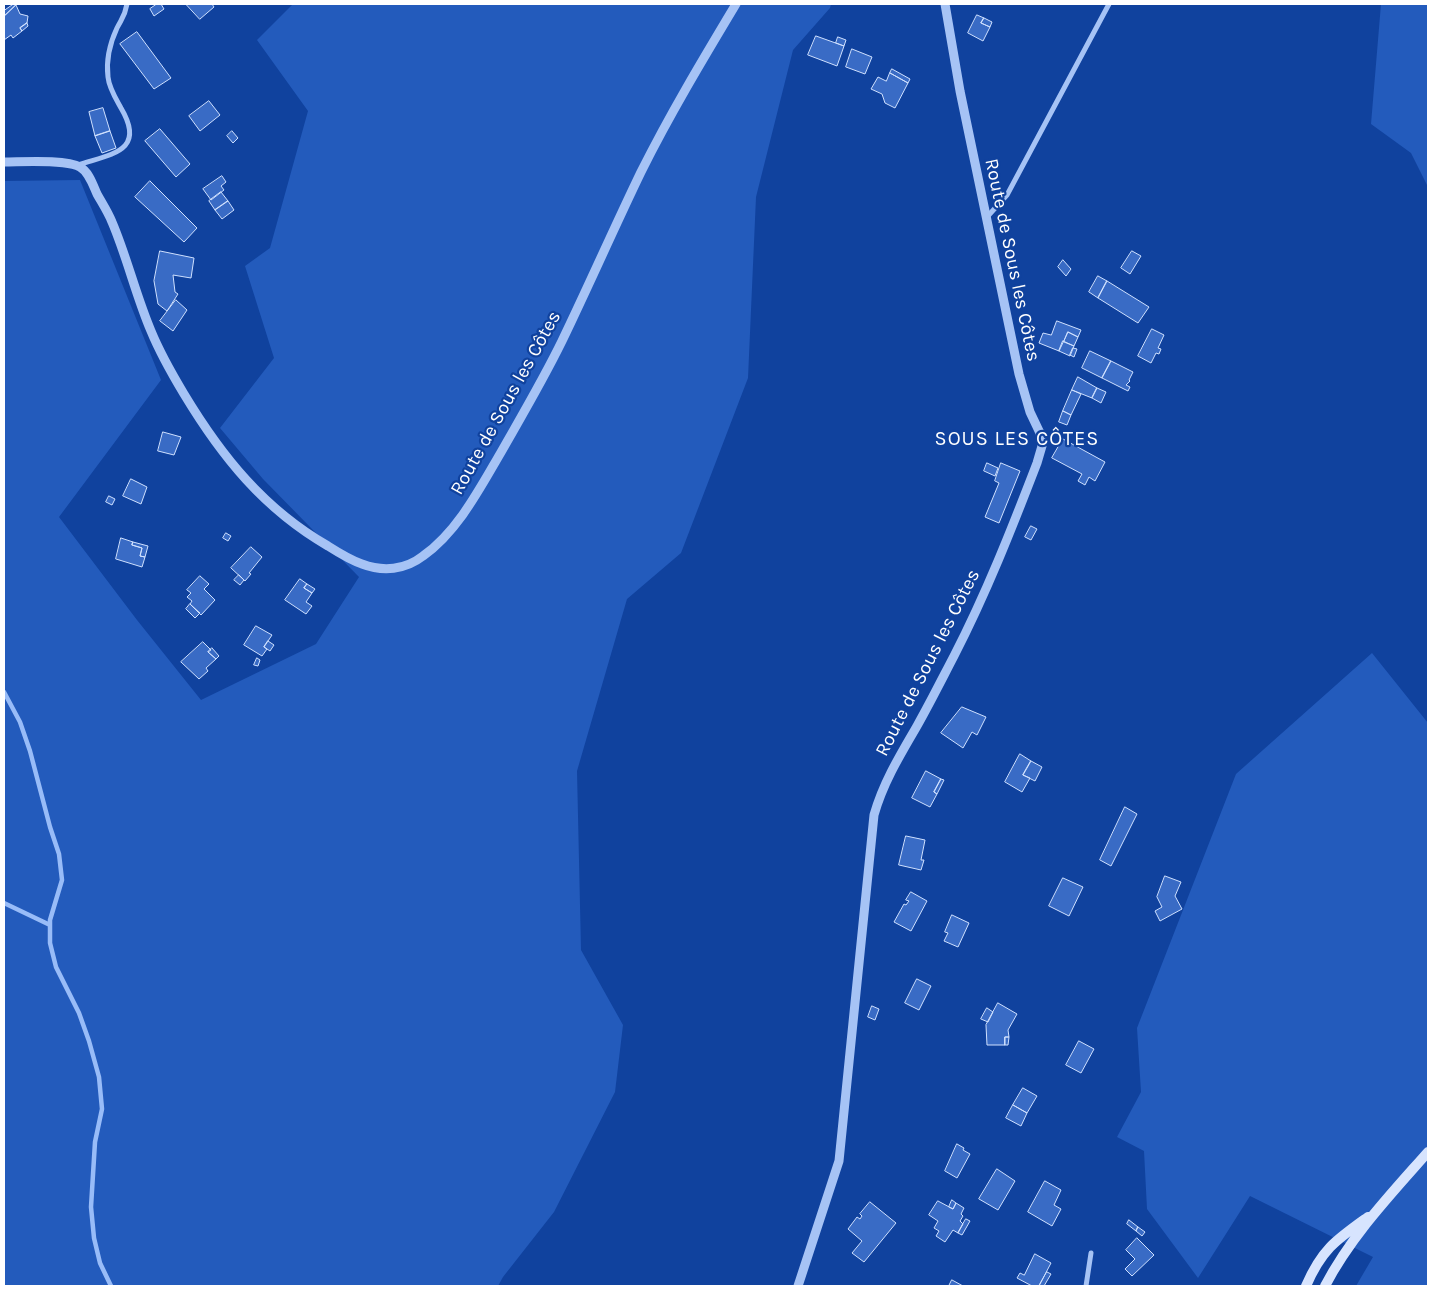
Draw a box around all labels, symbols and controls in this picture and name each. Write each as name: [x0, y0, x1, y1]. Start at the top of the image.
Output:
street label: Route de Sous les Côtes: [979, 156, 1045, 364]
street label: Route de Sous les Côtes: [446, 307, 566, 499]
district label: SOUS LES CÔTES: [933, 427, 1101, 451]
street label: Route de Sous les Côtes: [871, 566, 985, 760]

